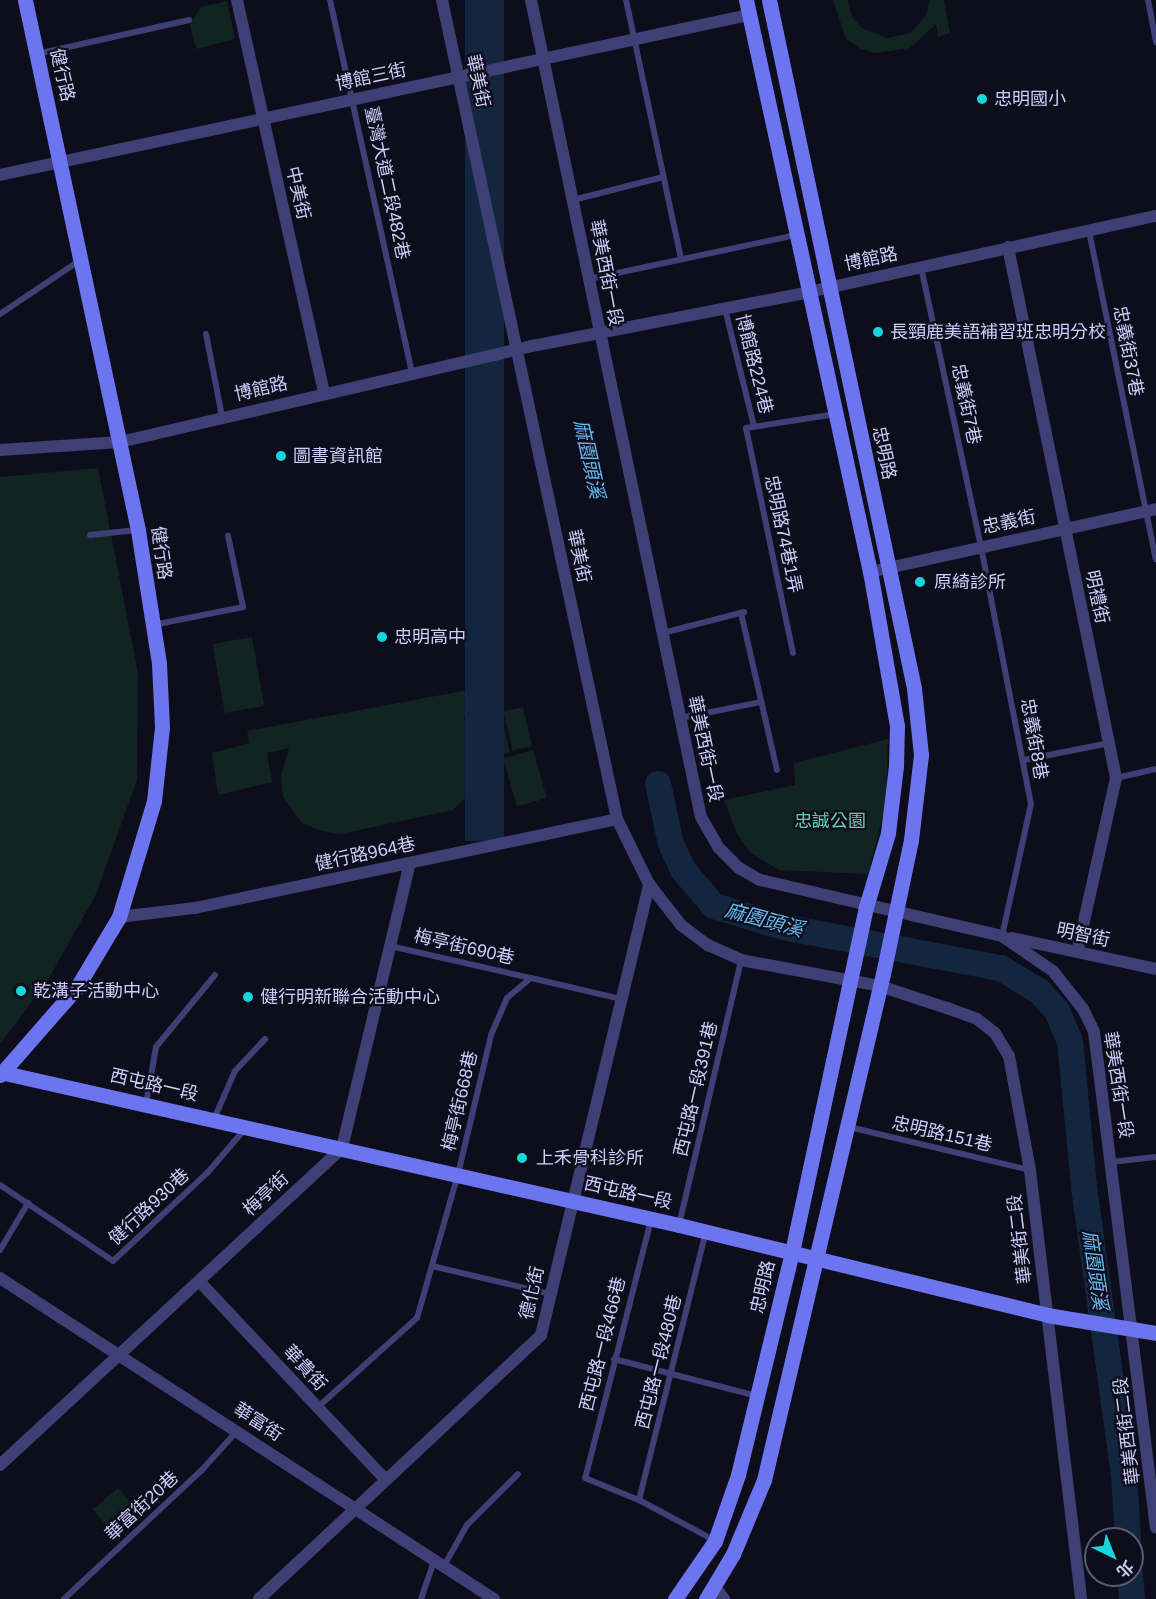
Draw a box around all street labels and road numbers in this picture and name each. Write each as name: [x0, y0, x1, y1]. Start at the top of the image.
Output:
street label: 健行路: [45, 46, 79, 104]
street label: 華美街: [462, 52, 494, 110]
street label: 博館三街: [334, 59, 408, 95]
street label: 臺灣大道二段482巷: [360, 104, 414, 262]
street label: 中美街: [281, 164, 315, 222]
street label: 華美西街一段: [585, 218, 627, 328]
street label: 博館路: [842, 243, 900, 275]
street label: 忠義街37巷: [1109, 304, 1147, 398]
street label: 博館路224巷: [731, 312, 777, 416]
street label: 忠義街7巷: [947, 362, 985, 446]
street label: 博館路: [232, 372, 290, 406]
street label: 忠明路: [868, 424, 900, 482]
street label: 忠明路74巷1弄: [760, 473, 806, 595]
street label: 忠義街: [980, 506, 1038, 538]
street label: 健行路: [147, 525, 175, 581]
street label: 華美街: [563, 527, 595, 585]
street label: 明禮街: [1081, 568, 1113, 626]
street label: 華美西街一段: [683, 694, 727, 804]
street label: 忠義街8巷: [1016, 697, 1052, 781]
street label: 健行路964巷: [313, 833, 417, 875]
street label: 明智街: [1054, 919, 1112, 951]
street label: 梅亭街690巷: [412, 925, 516, 969]
street label: 西屯路一段391巷: [670, 1019, 722, 1159]
street label: 華美西街一段: [1099, 1030, 1137, 1140]
street label: 梅亭街668巷: [438, 1049, 482, 1153]
street label: 西屯路一段: [108, 1064, 200, 1106]
street label: 忠明路151巷: [890, 1112, 994, 1156]
street label: 健行路930巷: [104, 1164, 194, 1250]
street label: 梅亭街: [239, 1168, 293, 1220]
street label: 西屯路一段: [582, 1172, 674, 1214]
street label: 華美街二段: [1004, 1193, 1036, 1285]
street label: 忠明路: [746, 1258, 780, 1316]
street label: 德化街: [515, 1264, 549, 1322]
street label: 西屯路一段466巷: [576, 1274, 630, 1414]
street label: 西屯路一段480巷: [632, 1292, 686, 1432]
street label: 華貴街: [279, 1341, 331, 1395]
street label: 華美西街二段: [1110, 1376, 1144, 1486]
street label: 華富街: [229, 1398, 287, 1446]
street label: 華富街20巷: [101, 1467, 183, 1545]

